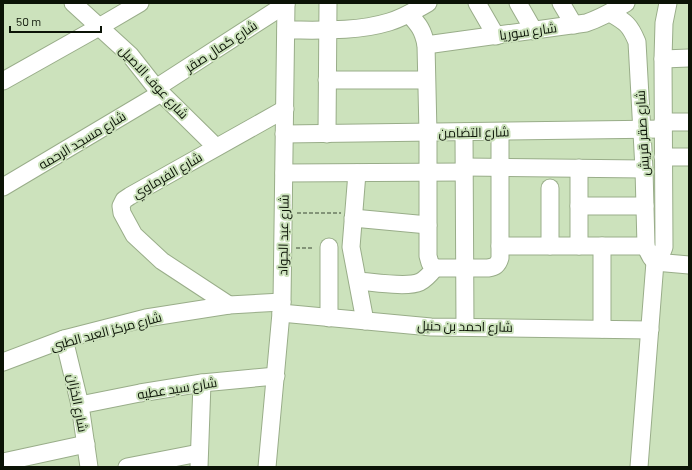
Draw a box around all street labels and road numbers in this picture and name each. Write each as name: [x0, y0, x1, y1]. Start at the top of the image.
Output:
street label: شارع كمال صقر: [181, 17, 261, 77]
street label: شارع سوريا: [498, 19, 558, 44]
street label: شارع عوف الاصيل: [115, 42, 192, 123]
street label: شارع صقر قريش: [632, 90, 653, 176]
street label: شارع مسجد الرحمه: [35, 108, 129, 173]
street label: شارع التضامن: [438, 123, 510, 142]
street label: شارع الفرماوي: [129, 149, 206, 204]
street label: شارع عبد الجواد: [274, 194, 293, 276]
street label: شارع مركز العبد الطبى: [49, 308, 164, 355]
street label: شارع احمد بن حنبل: [417, 317, 513, 336]
street label: شارع الخزان: [64, 373, 91, 434]
street label: شارع سيد عطيه: [136, 374, 218, 403]

